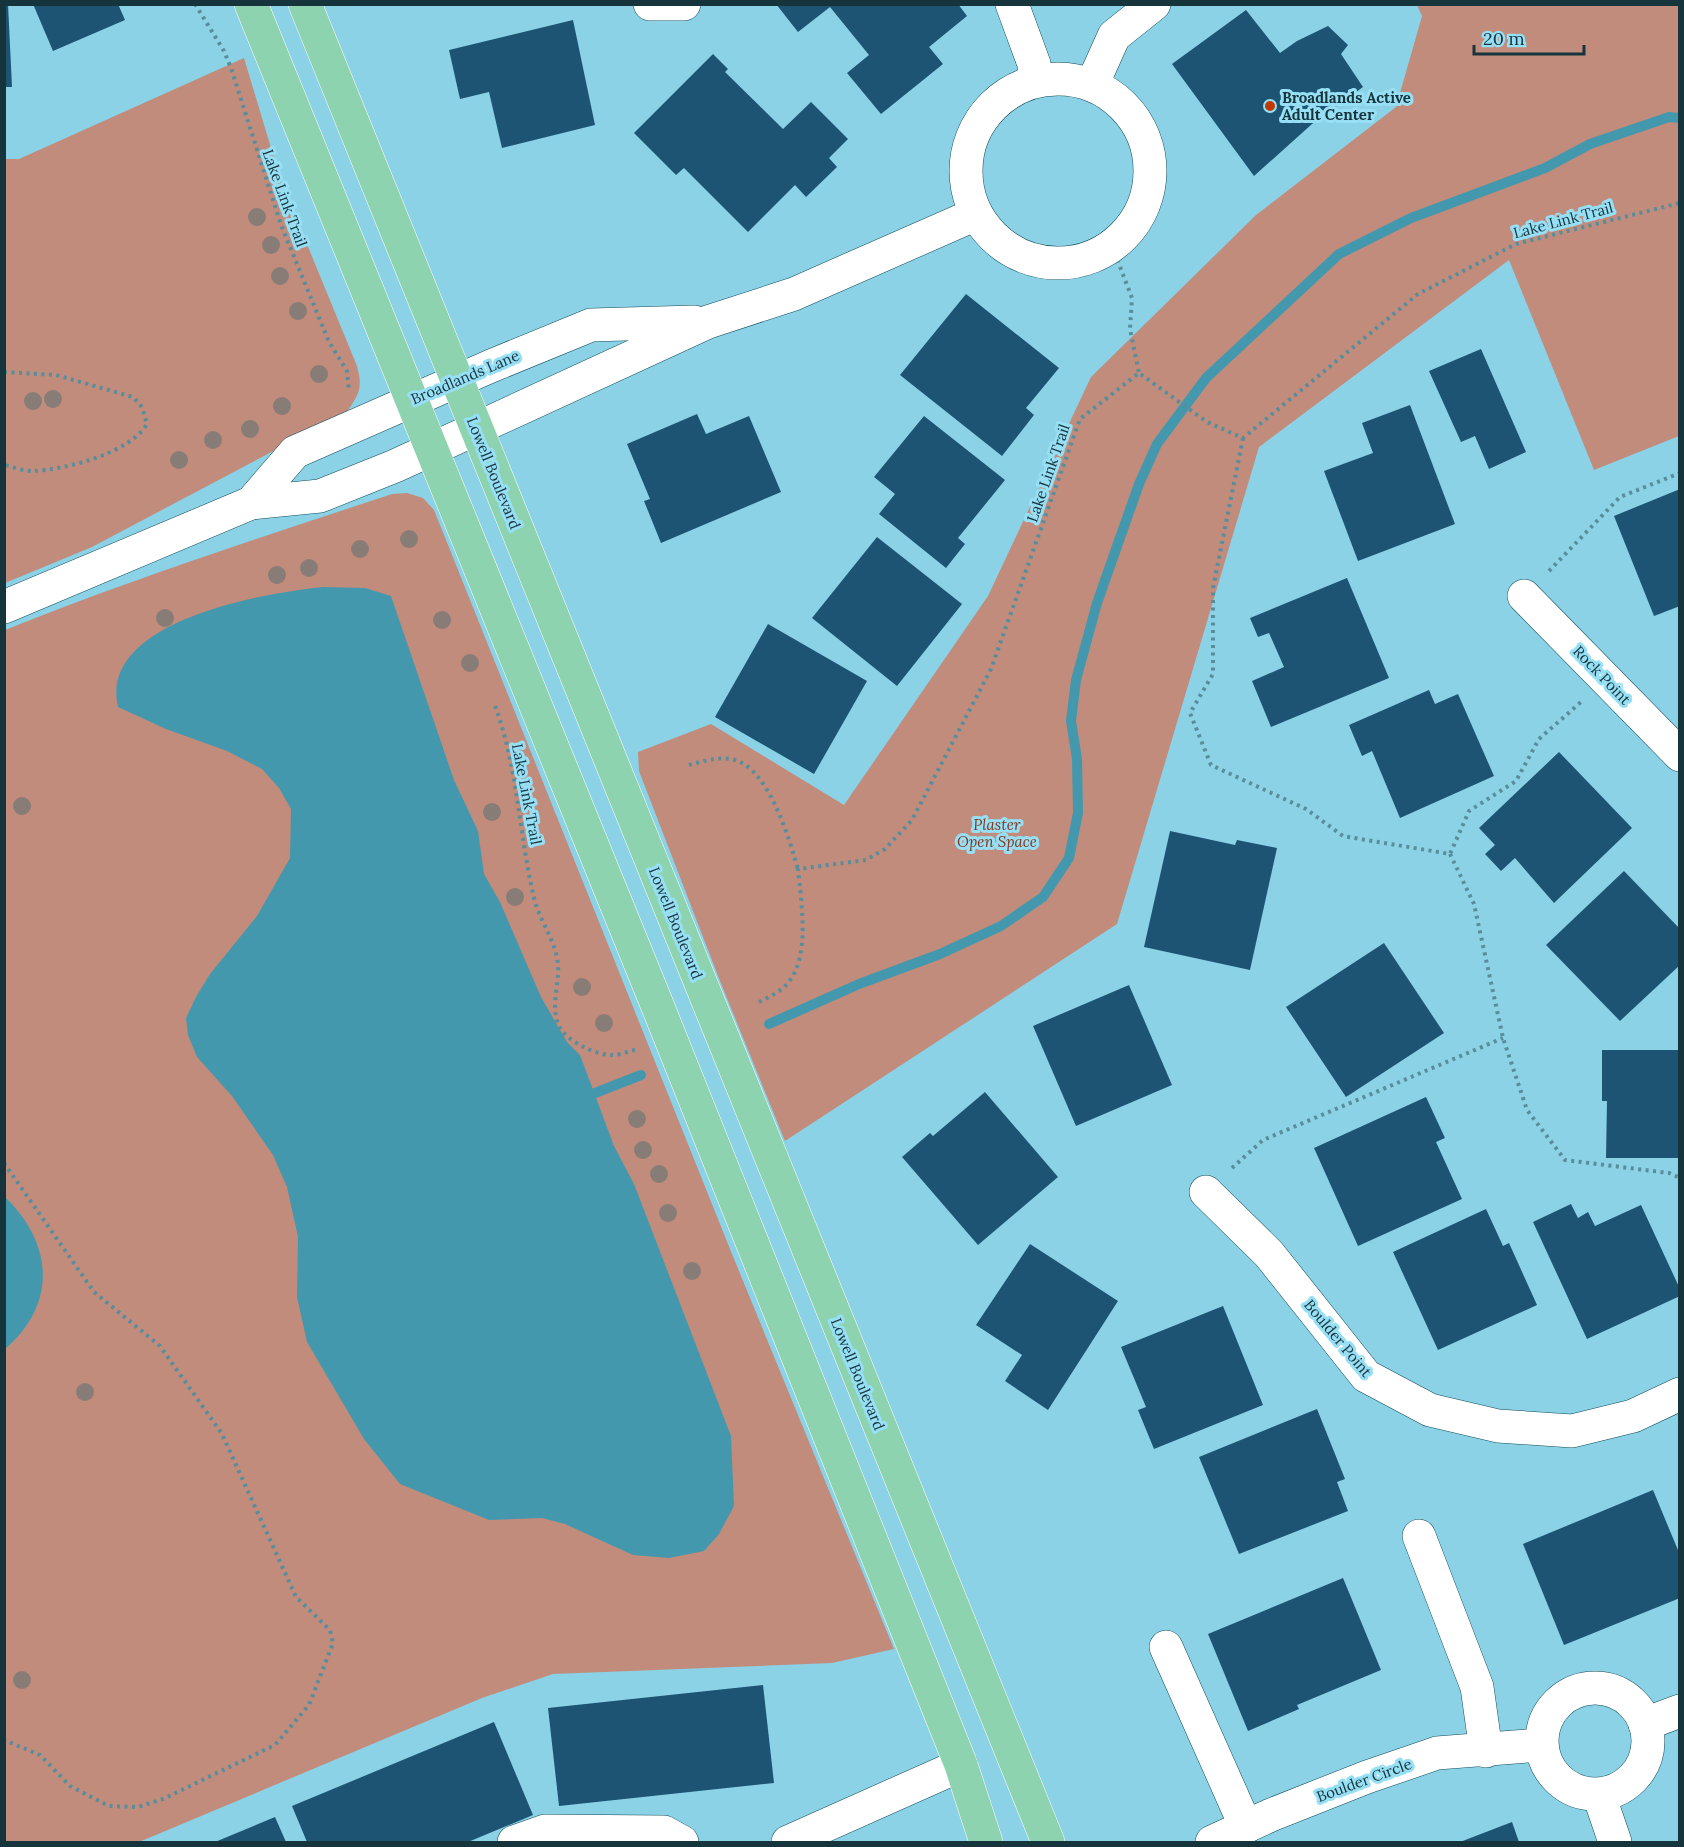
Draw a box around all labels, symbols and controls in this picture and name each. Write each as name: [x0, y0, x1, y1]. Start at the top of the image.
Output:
scale bar: [1474, 18, 1584, 56]
text: 20 m: [1483, 27, 1525, 50]
place label: Broadlands Active Adult Center: [1282, 88, 1411, 124]
marker: Broadlands Active Adult Center: [1263, 99, 1277, 113]
street label: Lake Link Trail: [259, 147, 311, 249]
street label: Lake Link Trail: [1511, 198, 1615, 242]
street label: Broadlands Lane: [408, 346, 522, 408]
street label: Lowell Boulevard: [463, 414, 525, 532]
street label: Lake Link Trail: [1022, 421, 1074, 525]
street label: Rock Point: [1569, 642, 1635, 709]
street label: Lake Link Trail: [508, 742, 546, 846]
park label: Plaster Open Space: [957, 815, 1037, 851]
street label: Lowell Boulevard: [645, 864, 707, 982]
street label: Boulder Point: [1300, 1295, 1376, 1381]
street label: Lowell Boulevard: [827, 1315, 889, 1433]
street label: Boulder Circle: [1314, 1754, 1414, 1806]

